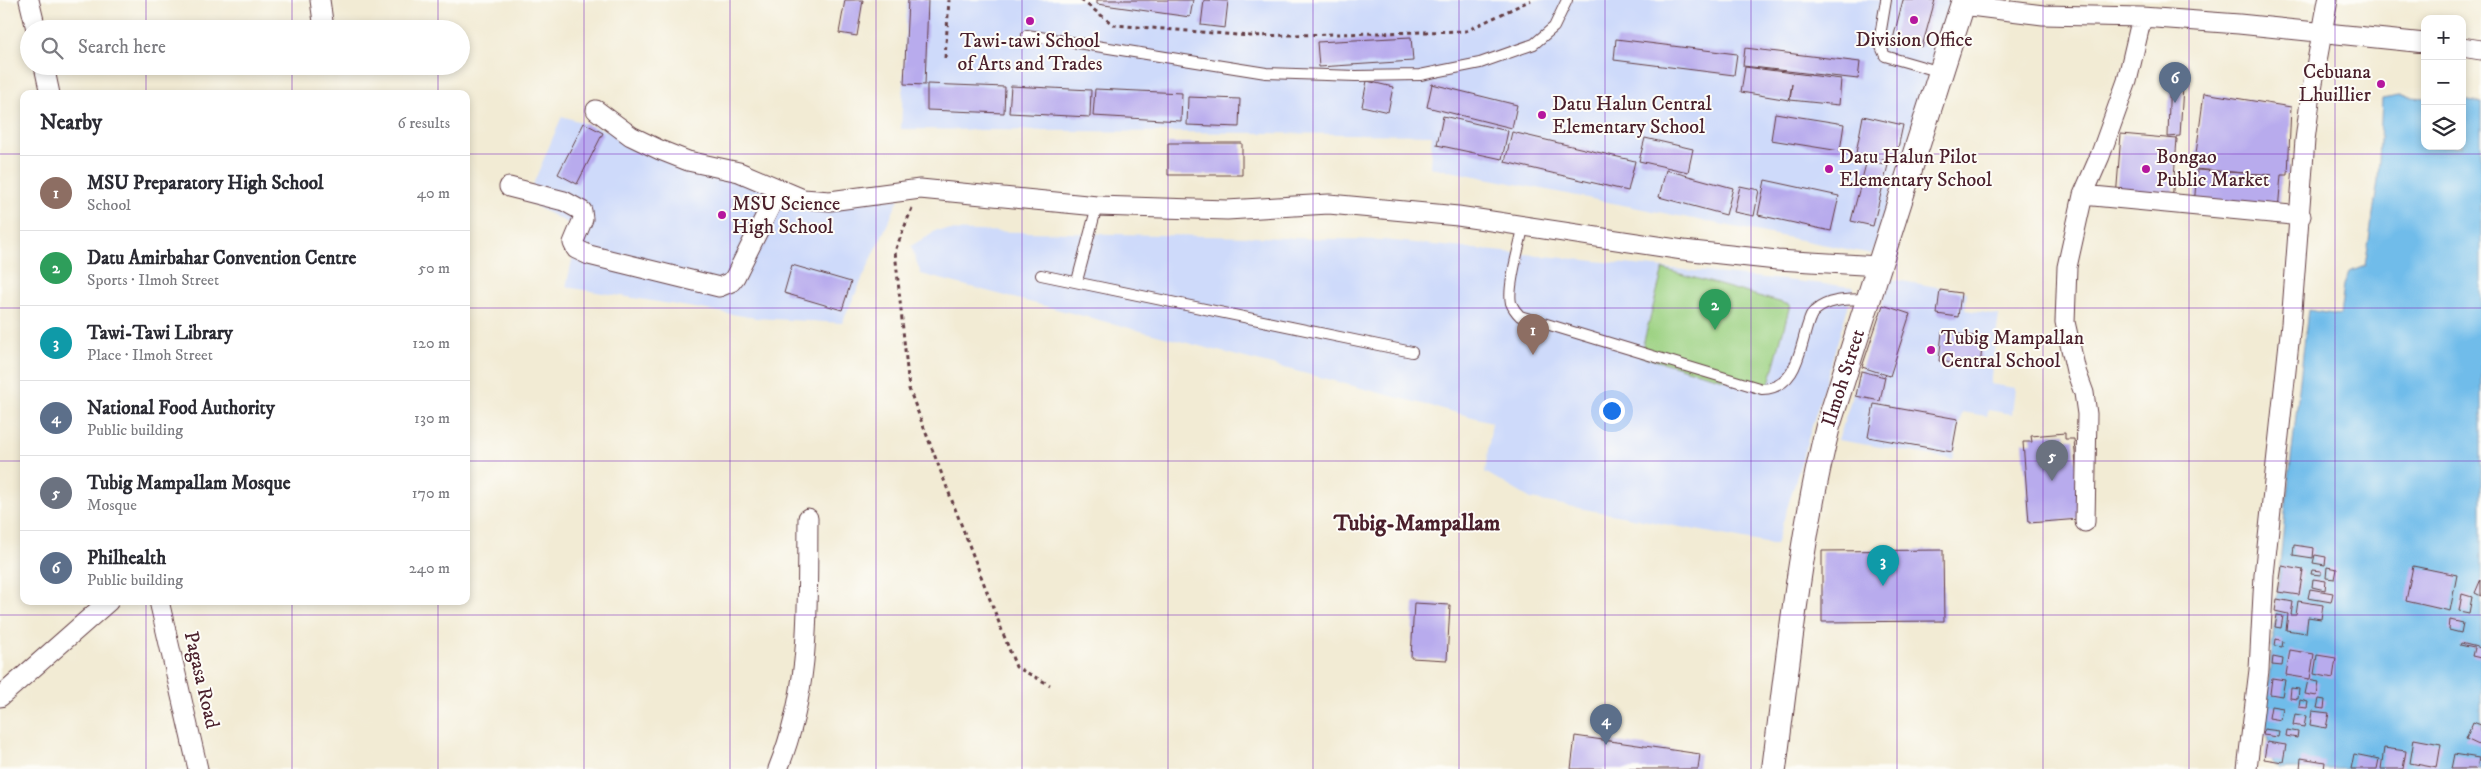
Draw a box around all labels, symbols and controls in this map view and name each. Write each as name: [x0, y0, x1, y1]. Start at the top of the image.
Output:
marker: Division Office: [1908, 14, 1920, 26]
marker: Tawi-tawi School of Arts and Trades: [1024, 15, 1036, 27]
map controls: [2421, 15, 2466, 150]
button: +: [2421, 15, 2466, 60]
search box: [20, 20, 470, 75]
place label: Division Office: [1856, 28, 1972, 53]
place label: Tawi-tawi School of Arts and Trades: [958, 29, 1103, 77]
icon: search: [38, 34, 66, 62]
text: Search here: [78, 36, 166, 59]
place label: Cebuana Lhuillier: [2299, 60, 2372, 108]
button: −: [2421, 60, 2466, 105]
pin: 6: [2159, 62, 2191, 103]
marker: Cebuana Lhuillier: [2375, 78, 2387, 90]
place label: Datu Halun Central Elementary School: [1552, 92, 1712, 140]
button: layers: [2421, 105, 2466, 150]
marker: Datu Halun Central Elementary School: [1536, 109, 1548, 121]
text: Nearby: [40, 110, 102, 136]
text: 6 results: [397, 113, 450, 133]
place label: Datu Halun Pilot Elementary School: [1839, 145, 1992, 193]
place label: Bongao Public Market: [2156, 145, 2269, 193]
marker: Datu Halun Pilot Elementary School: [1823, 163, 1835, 175]
marker: Bongao Public Market: [2140, 163, 2152, 175]
text: MSU Preparatory High School: [87, 172, 324, 195]
text: 1: [53, 183, 59, 203]
text: 40 m: [417, 183, 450, 203]
place label: MSU Science High School: [732, 192, 840, 240]
text: School: [87, 195, 131, 215]
marker: MSU Science High School: [716, 209, 728, 221]
text: Datu Amirbahar Convention Centre: [87, 247, 356, 270]
text: 2: [52, 258, 60, 278]
text: 50 m: [418, 258, 450, 278]
text: Sports · Ilmoh Street: [87, 270, 219, 290]
pin: 2: [1699, 289, 1731, 330]
pin: 1: [1517, 314, 1549, 355]
text: Tawi-Tawi Library: [87, 322, 233, 345]
street label: Ilmoh Street: [1816, 326, 1871, 430]
place label: Tubig Mampallan Central School: [1941, 326, 2085, 374]
text: 3: [53, 333, 59, 353]
text: 120 m: [412, 333, 450, 353]
marker: Tubig Mampallan Central School: [1925, 344, 1937, 356]
text: Place · Ilmoh Street: [87, 345, 213, 365]
text: National Food Authority: [87, 397, 275, 420]
your location: [1599, 398, 1625, 424]
text: 4: [51, 408, 61, 428]
text: 130 m: [414, 408, 450, 428]
text: Public building: [87, 420, 183, 440]
pin: 5: [2036, 440, 2068, 481]
text: Tubig Mampallam Mosque: [87, 472, 291, 495]
text: 5: [52, 483, 60, 503]
text: 170 m: [412, 483, 450, 503]
text: Mosque: [87, 495, 137, 515]
district label: Tubig-Mampallam: [1333, 510, 1501, 537]
pin: 3: [1867, 545, 1899, 586]
text: Philhealth: [87, 547, 166, 570]
text: 6: [52, 558, 60, 578]
text: 240 m: [409, 558, 450, 578]
text: Public building: [87, 570, 183, 590]
street label: Pagasa Road: [178, 629, 224, 731]
pin: 4: [1590, 704, 1622, 745]

